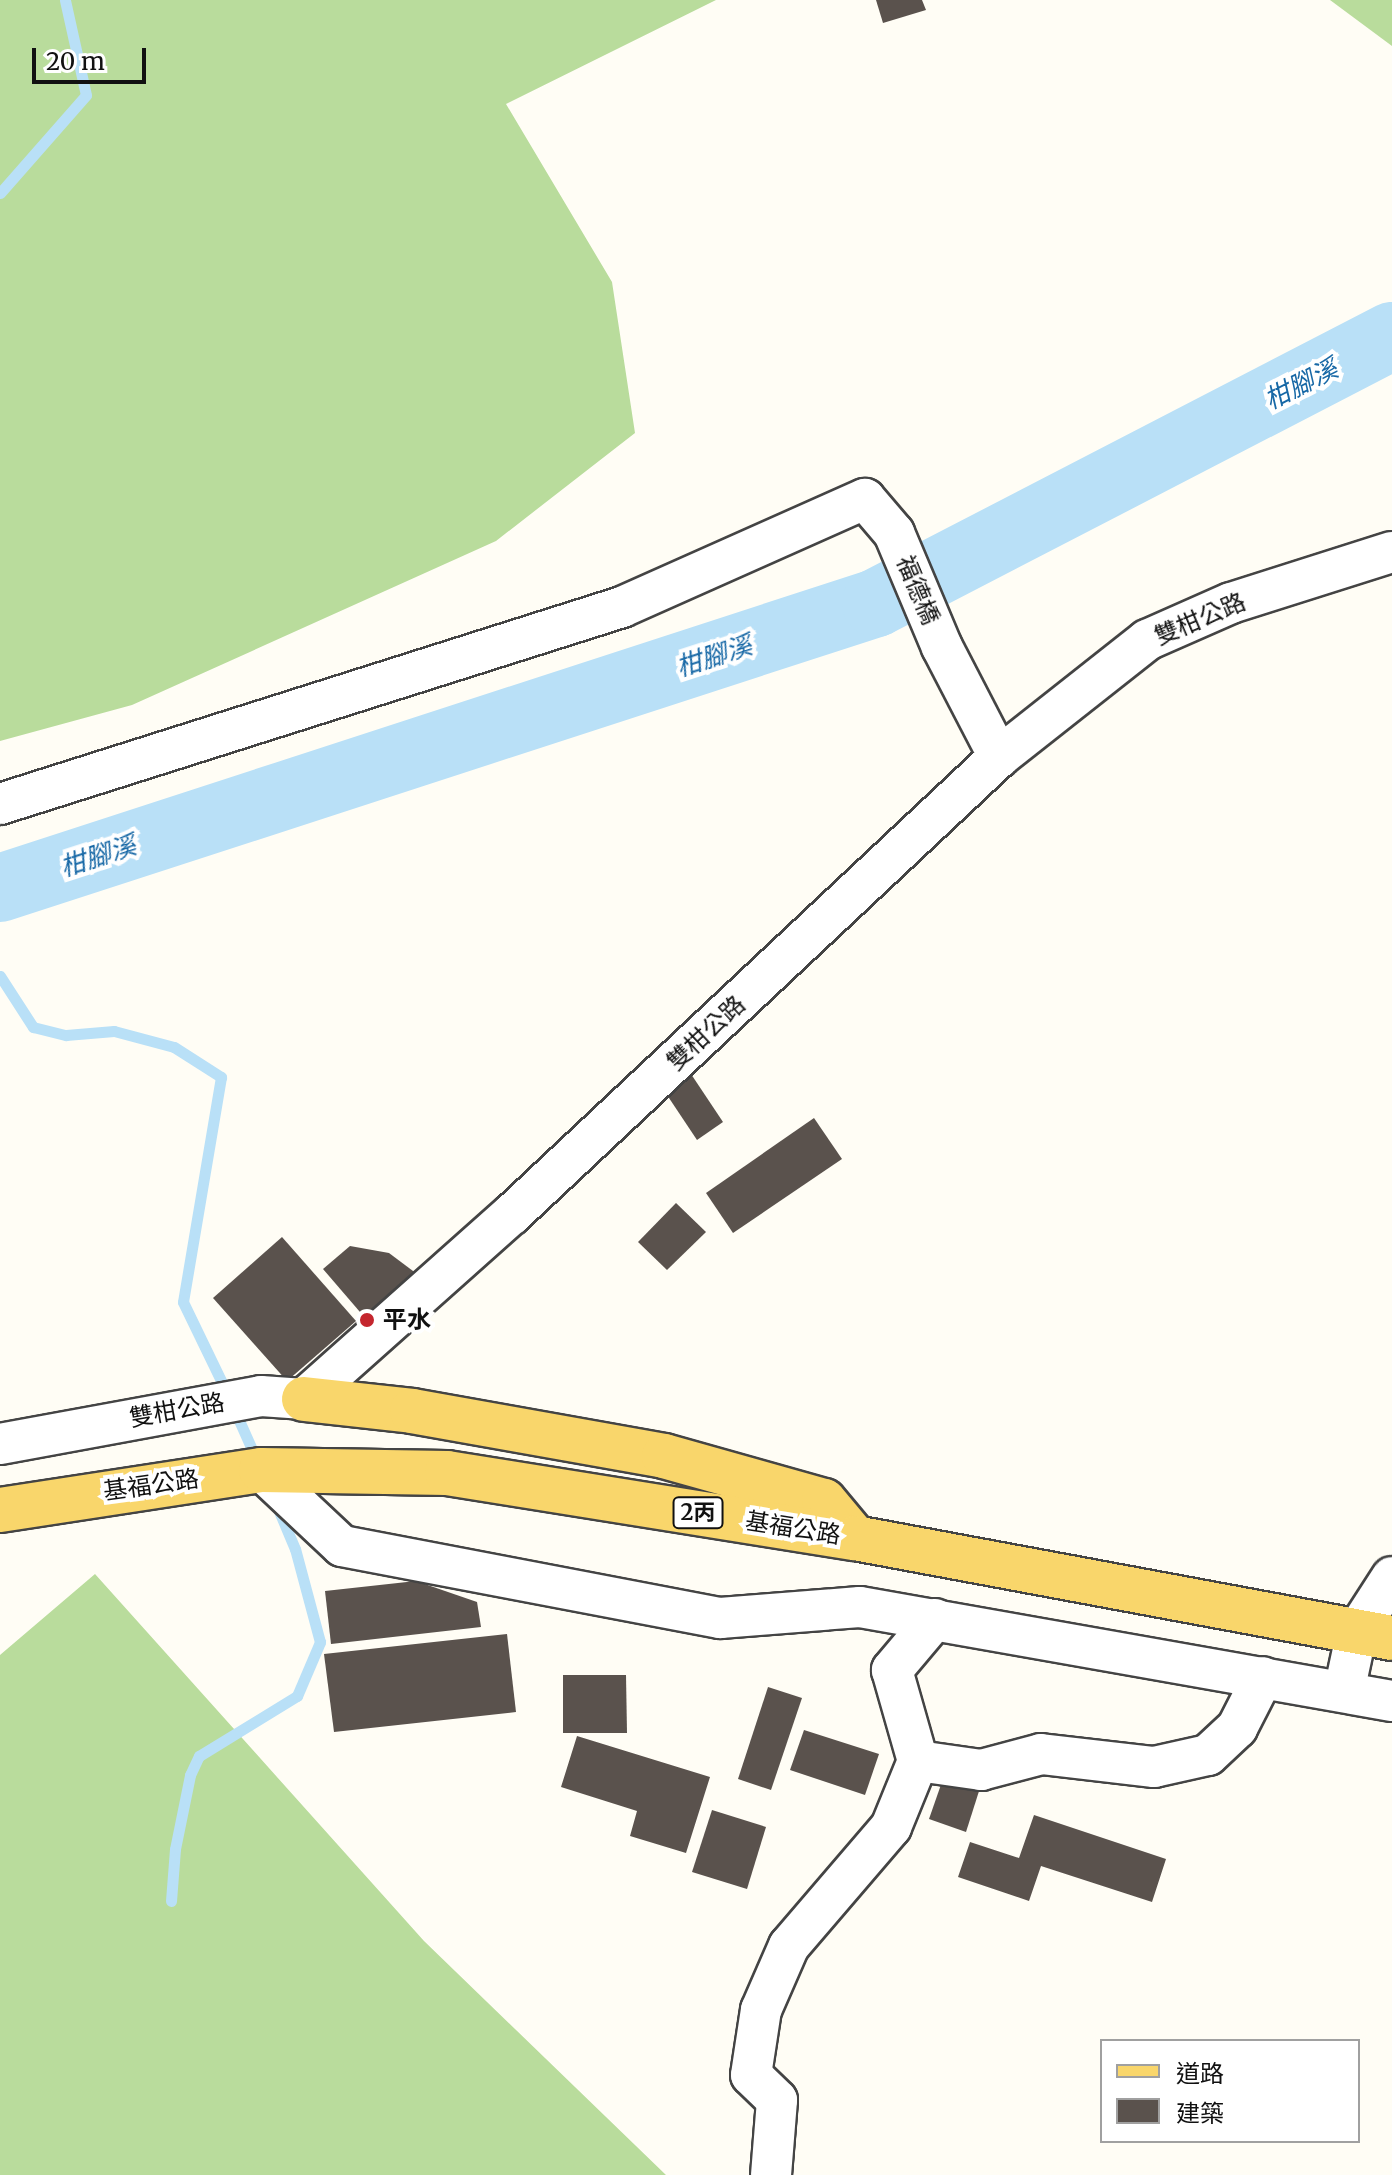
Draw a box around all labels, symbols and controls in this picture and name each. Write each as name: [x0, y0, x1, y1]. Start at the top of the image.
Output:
scale bar: [36, 32, 150, 82]
text: 20 m: [46, 46, 105, 77]
water label: 柑腳溪: [1259, 352, 1343, 416]
street label: 福德橋: [891, 551, 945, 629]
street label: 雙柑公路: [1150, 587, 1250, 651]
water label: 柑腳溪: [672, 629, 756, 683]
water label: 柑腳溪: [56, 829, 140, 883]
street label: 雙柑公路: [661, 990, 751, 1076]
place label: 平水: [383, 1306, 431, 1334]
marker: 平水: [358, 1311, 376, 1329]
street label: 雙柑公路: [127, 1387, 227, 1433]
street label: 基福公路: [101, 1464, 201, 1506]
road number: 2丙: [672, 1495, 724, 1531]
street label: 基福公路: [743, 1506, 843, 1550]
legend: [1100, 2039, 1360, 2143]
text: 道路: [1176, 2058, 1224, 2089]
text: 建築: [1176, 2098, 1224, 2129]

